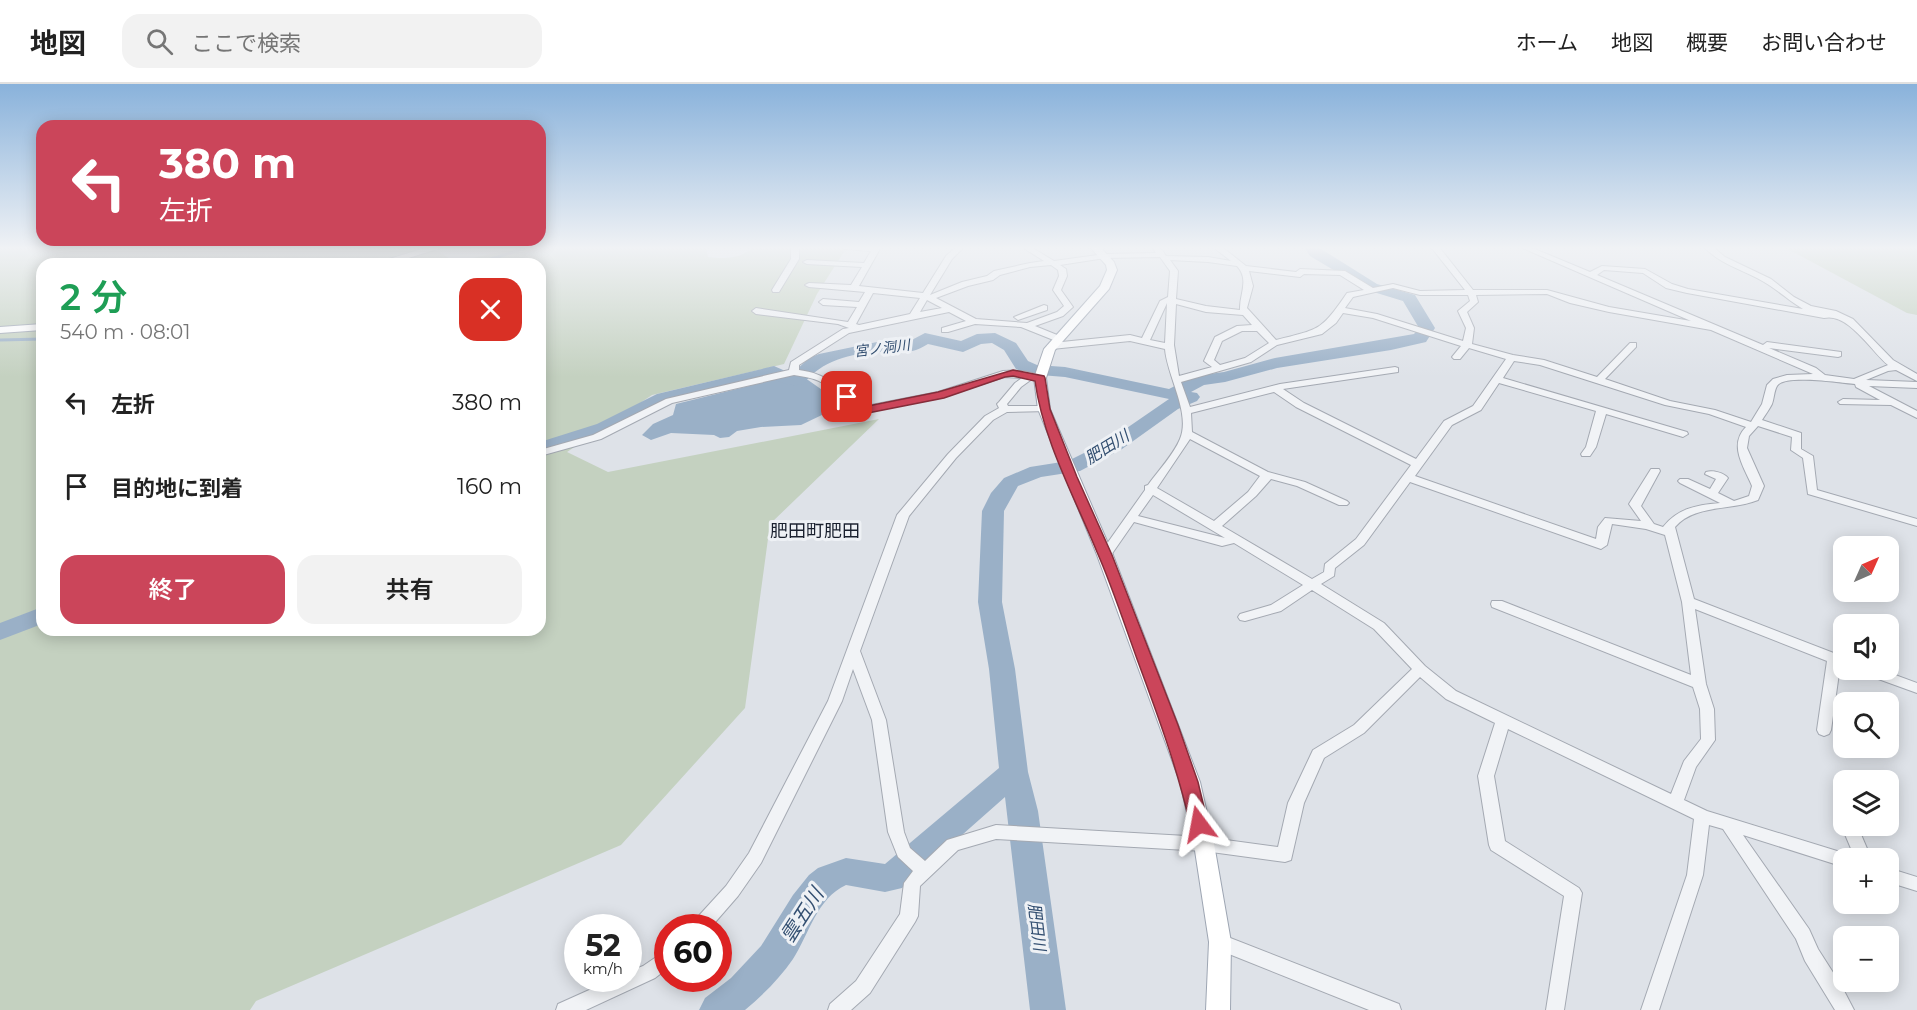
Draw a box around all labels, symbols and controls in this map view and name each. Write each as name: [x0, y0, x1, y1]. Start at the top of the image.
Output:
search box: [122, 14, 542, 68]
icon: search: [143, 25, 176, 58]
text: 地図: [30, 26, 86, 60]
text: ここで検索: [191, 30, 301, 57]
text: ホーム: [1516, 30, 1578, 55]
text: 地図: [1611, 30, 1653, 55]
text: 概要: [1686, 30, 1728, 55]
text: お問い合わせ: [1761, 30, 1887, 55]
text: 380 m: [159, 137, 296, 189]
icon: left: [60, 144, 138, 222]
text: 左折: [159, 194, 213, 227]
text: 2 分: [60, 275, 127, 319]
button: close: [459, 278, 522, 341]
text: 540 m · 08:01: [60, 320, 190, 344]
water label: 宮ノ洞川: [853, 335, 913, 360]
pin: [821, 371, 872, 422]
icon: arrive: [830, 380, 863, 413]
icon: left: [60, 386, 93, 419]
text: 380 m: [452, 389, 522, 416]
text: 左折: [111, 391, 155, 418]
water label: 肥田川: [1082, 425, 1134, 468]
icon: arrive: [60, 470, 93, 503]
text: 160 m: [457, 473, 522, 500]
text: 目的地に到着: [111, 475, 243, 502]
district label: 肥田町肥田: [770, 520, 860, 542]
north arrow: [1833, 536, 1899, 602]
map controls: [1833, 536, 1899, 992]
button: 終了: [60, 555, 285, 624]
button: 共有: [297, 555, 522, 624]
button: sound: [1833, 614, 1899, 680]
button: search: [1833, 692, 1899, 758]
button: layers: [1833, 770, 1899, 836]
position arrow: [1167, 792, 1231, 856]
button: +: [1833, 848, 1899, 914]
water label: 雲五川: [776, 882, 829, 947]
water label: 肥田川: [1025, 902, 1050, 954]
speed limit sign: 60: [654, 914, 732, 992]
button: −: [1833, 926, 1899, 992]
text: 52: [585, 927, 621, 964]
text: km/h: [583, 959, 623, 978]

